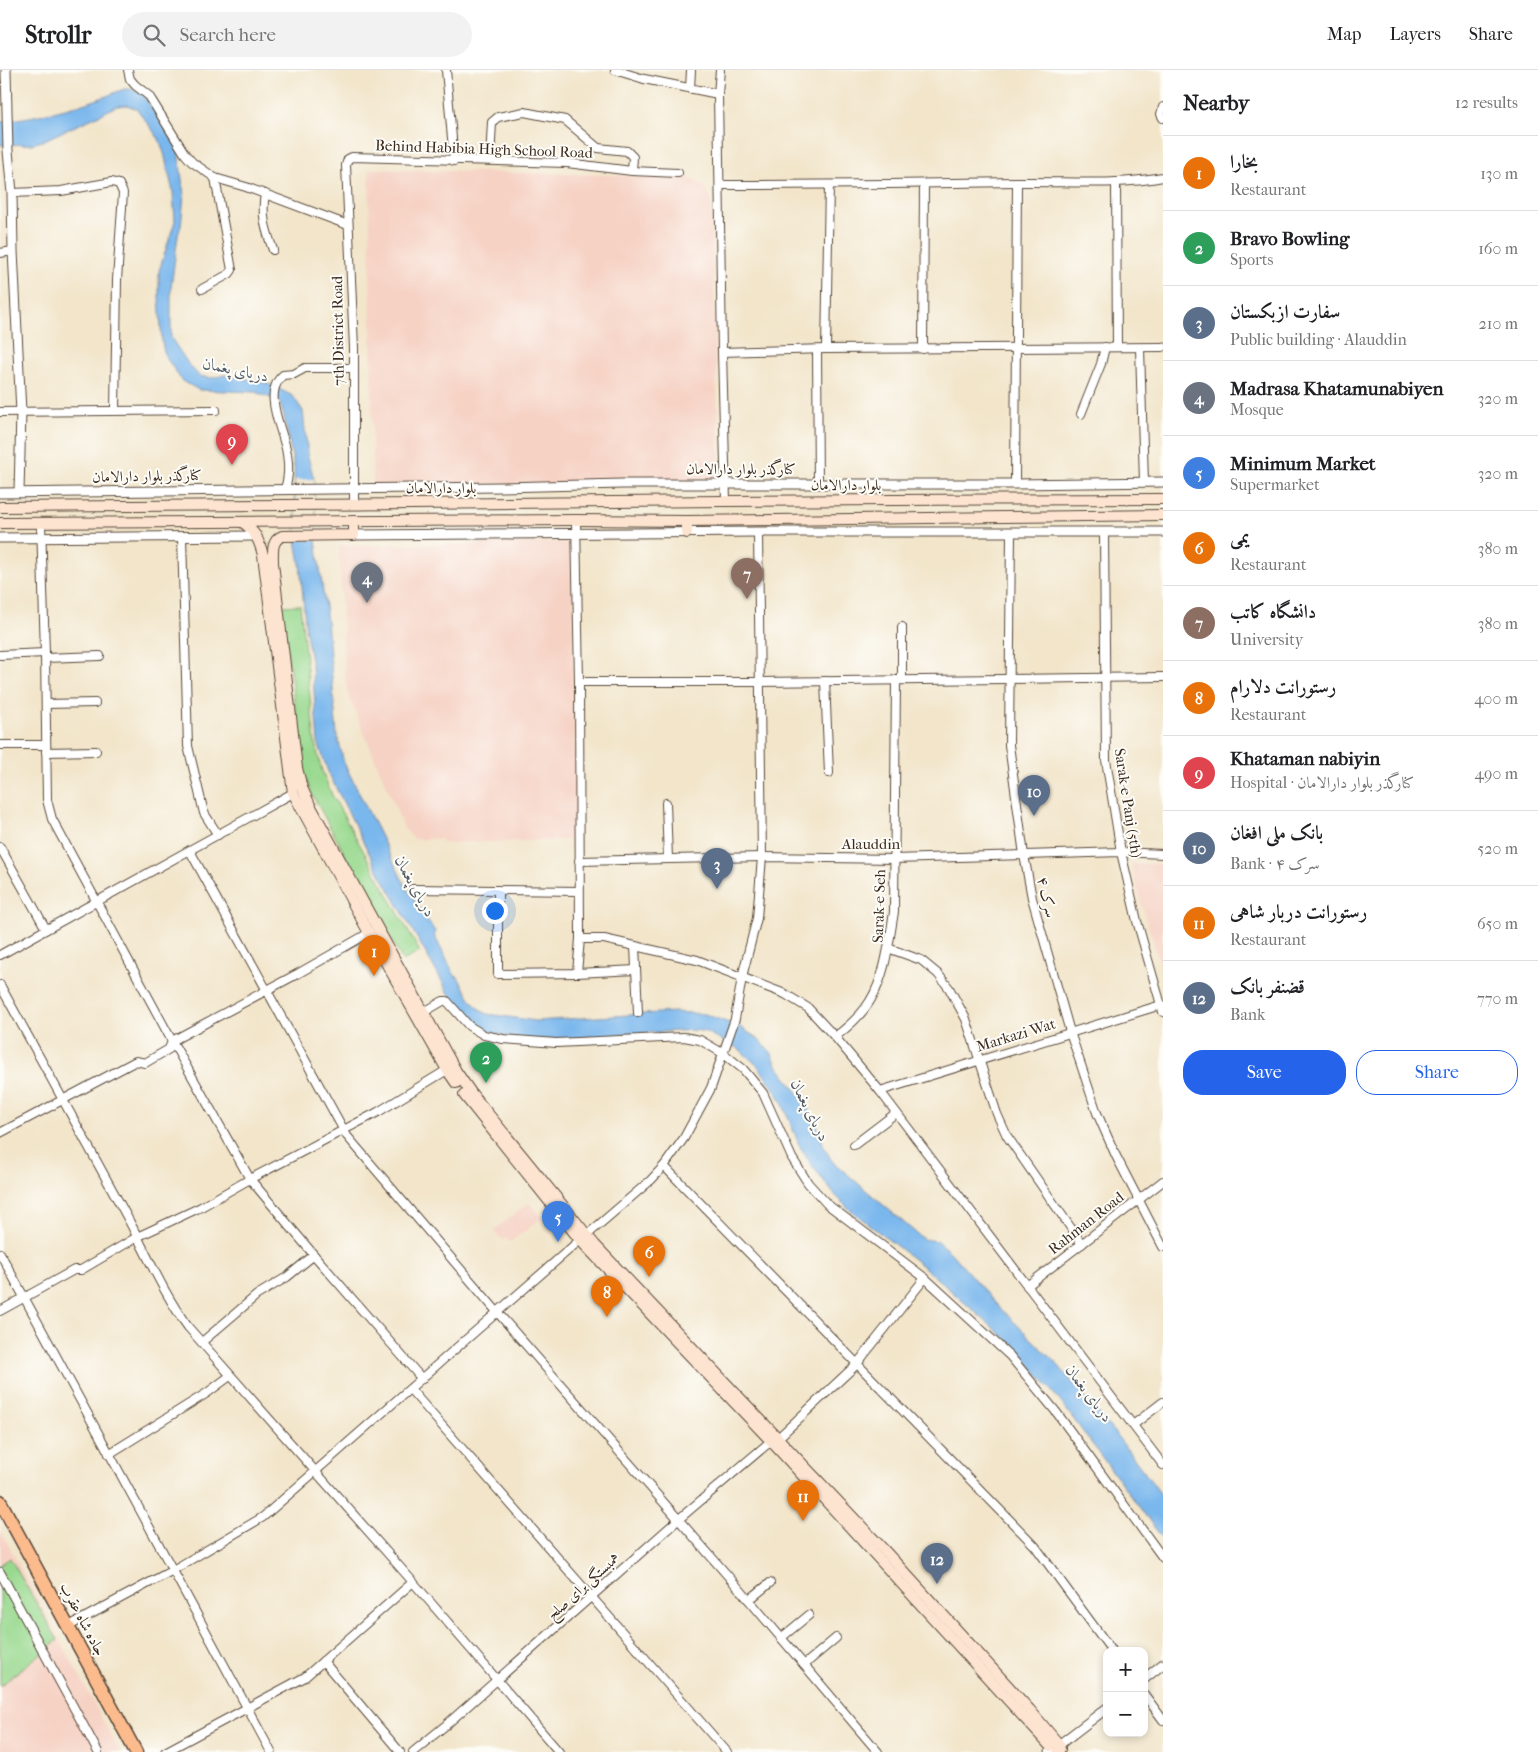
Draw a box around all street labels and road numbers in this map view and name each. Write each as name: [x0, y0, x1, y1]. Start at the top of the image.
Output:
street label: Behind Habibia High School Road: [375, 136, 594, 162]
street label: 7th District Road: [328, 275, 348, 386]
street label: کنارگذر بلوار دارالامان: [686, 458, 796, 478]
street label: کنارگذر بلوار دارالامان: [92, 464, 202, 486]
street label: بلوار دارالامان: [811, 476, 881, 494]
street label: بلوار دارالامان: [406, 479, 476, 497]
street label: Sarak-e Panj (5th): [1110, 747, 1146, 859]
street label: Alauddin: [841, 835, 901, 853]
street label: Sarak-e Seh: [869, 868, 889, 943]
street label: سرک ۴: [1033, 875, 1060, 919]
street label: Markazi Wat: [974, 1014, 1058, 1056]
street label: Rahman Road: [1045, 1187, 1128, 1258]
street label: همبستگی برای صلح: [543, 1549, 626, 1627]
street label: جاده شاه عقرب: [55, 1579, 110, 1659]

